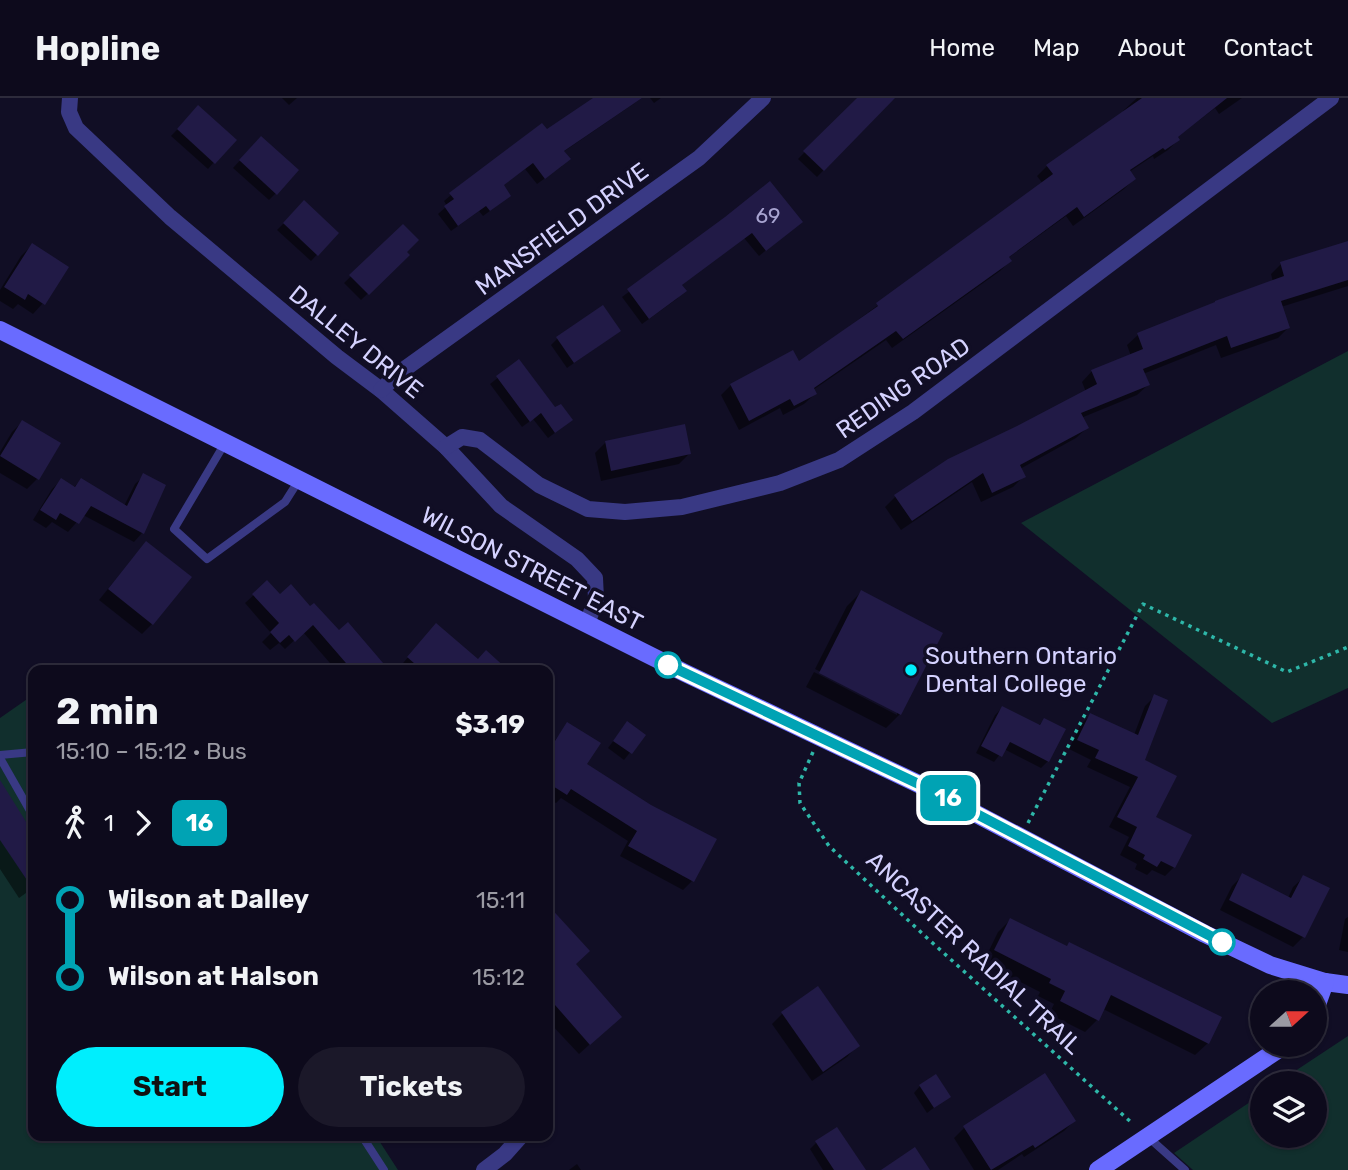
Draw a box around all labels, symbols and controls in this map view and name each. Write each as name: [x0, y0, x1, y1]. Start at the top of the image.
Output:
text: Hopline: [35, 29, 160, 68]
text: Home: [929, 34, 995, 62]
text: Map: [1033, 34, 1080, 62]
text: About: [1118, 34, 1186, 62]
text: Contact: [1224, 34, 1313, 62]
street label: MANSFIELD DRIVE: [470, 157, 654, 301]
house number: 69: [755, 203, 781, 228]
street label: DALLEY DRIVE: [284, 280, 428, 404]
street label: REDING ROAD: [831, 332, 975, 444]
street label: WILSON STREET EAST: [417, 501, 647, 637]
place label: Southern Ontario Dental College: [925, 642, 1117, 698]
unlabelled marker: [655, 652, 681, 678]
marker: Southern Ontario Dental College: [903, 662, 919, 678]
text: 2 min: [56, 688, 159, 734]
text: $3.19: [455, 709, 525, 740]
text: 15:10 – 15:12 · Bus: [56, 737, 247, 765]
line badge: 16: [916, 775, 979, 821]
text: 16: [934, 784, 962, 812]
icon: walk: [56, 804, 94, 842]
icon: forward: [124, 804, 162, 842]
text: 1: [104, 809, 114, 837]
text: 16: [186, 809, 213, 837]
street label: ANCASTER RADIAL TRAIL: [861, 846, 1088, 1060]
text: Wilson at Dalley: [108, 884, 309, 915]
text: 15:11: [476, 886, 525, 914]
unlabelled marker: [1209, 929, 1235, 955]
text: Wilson at Halson: [108, 961, 319, 992]
text: 15:12: [472, 963, 525, 991]
north arrow: [1250, 980, 1326, 1057]
map controls: [1250, 980, 1327, 1148]
button: Start: [56, 1047, 284, 1127]
button: Tickets: [298, 1047, 525, 1127]
button: layers: [1250, 1071, 1327, 1148]

